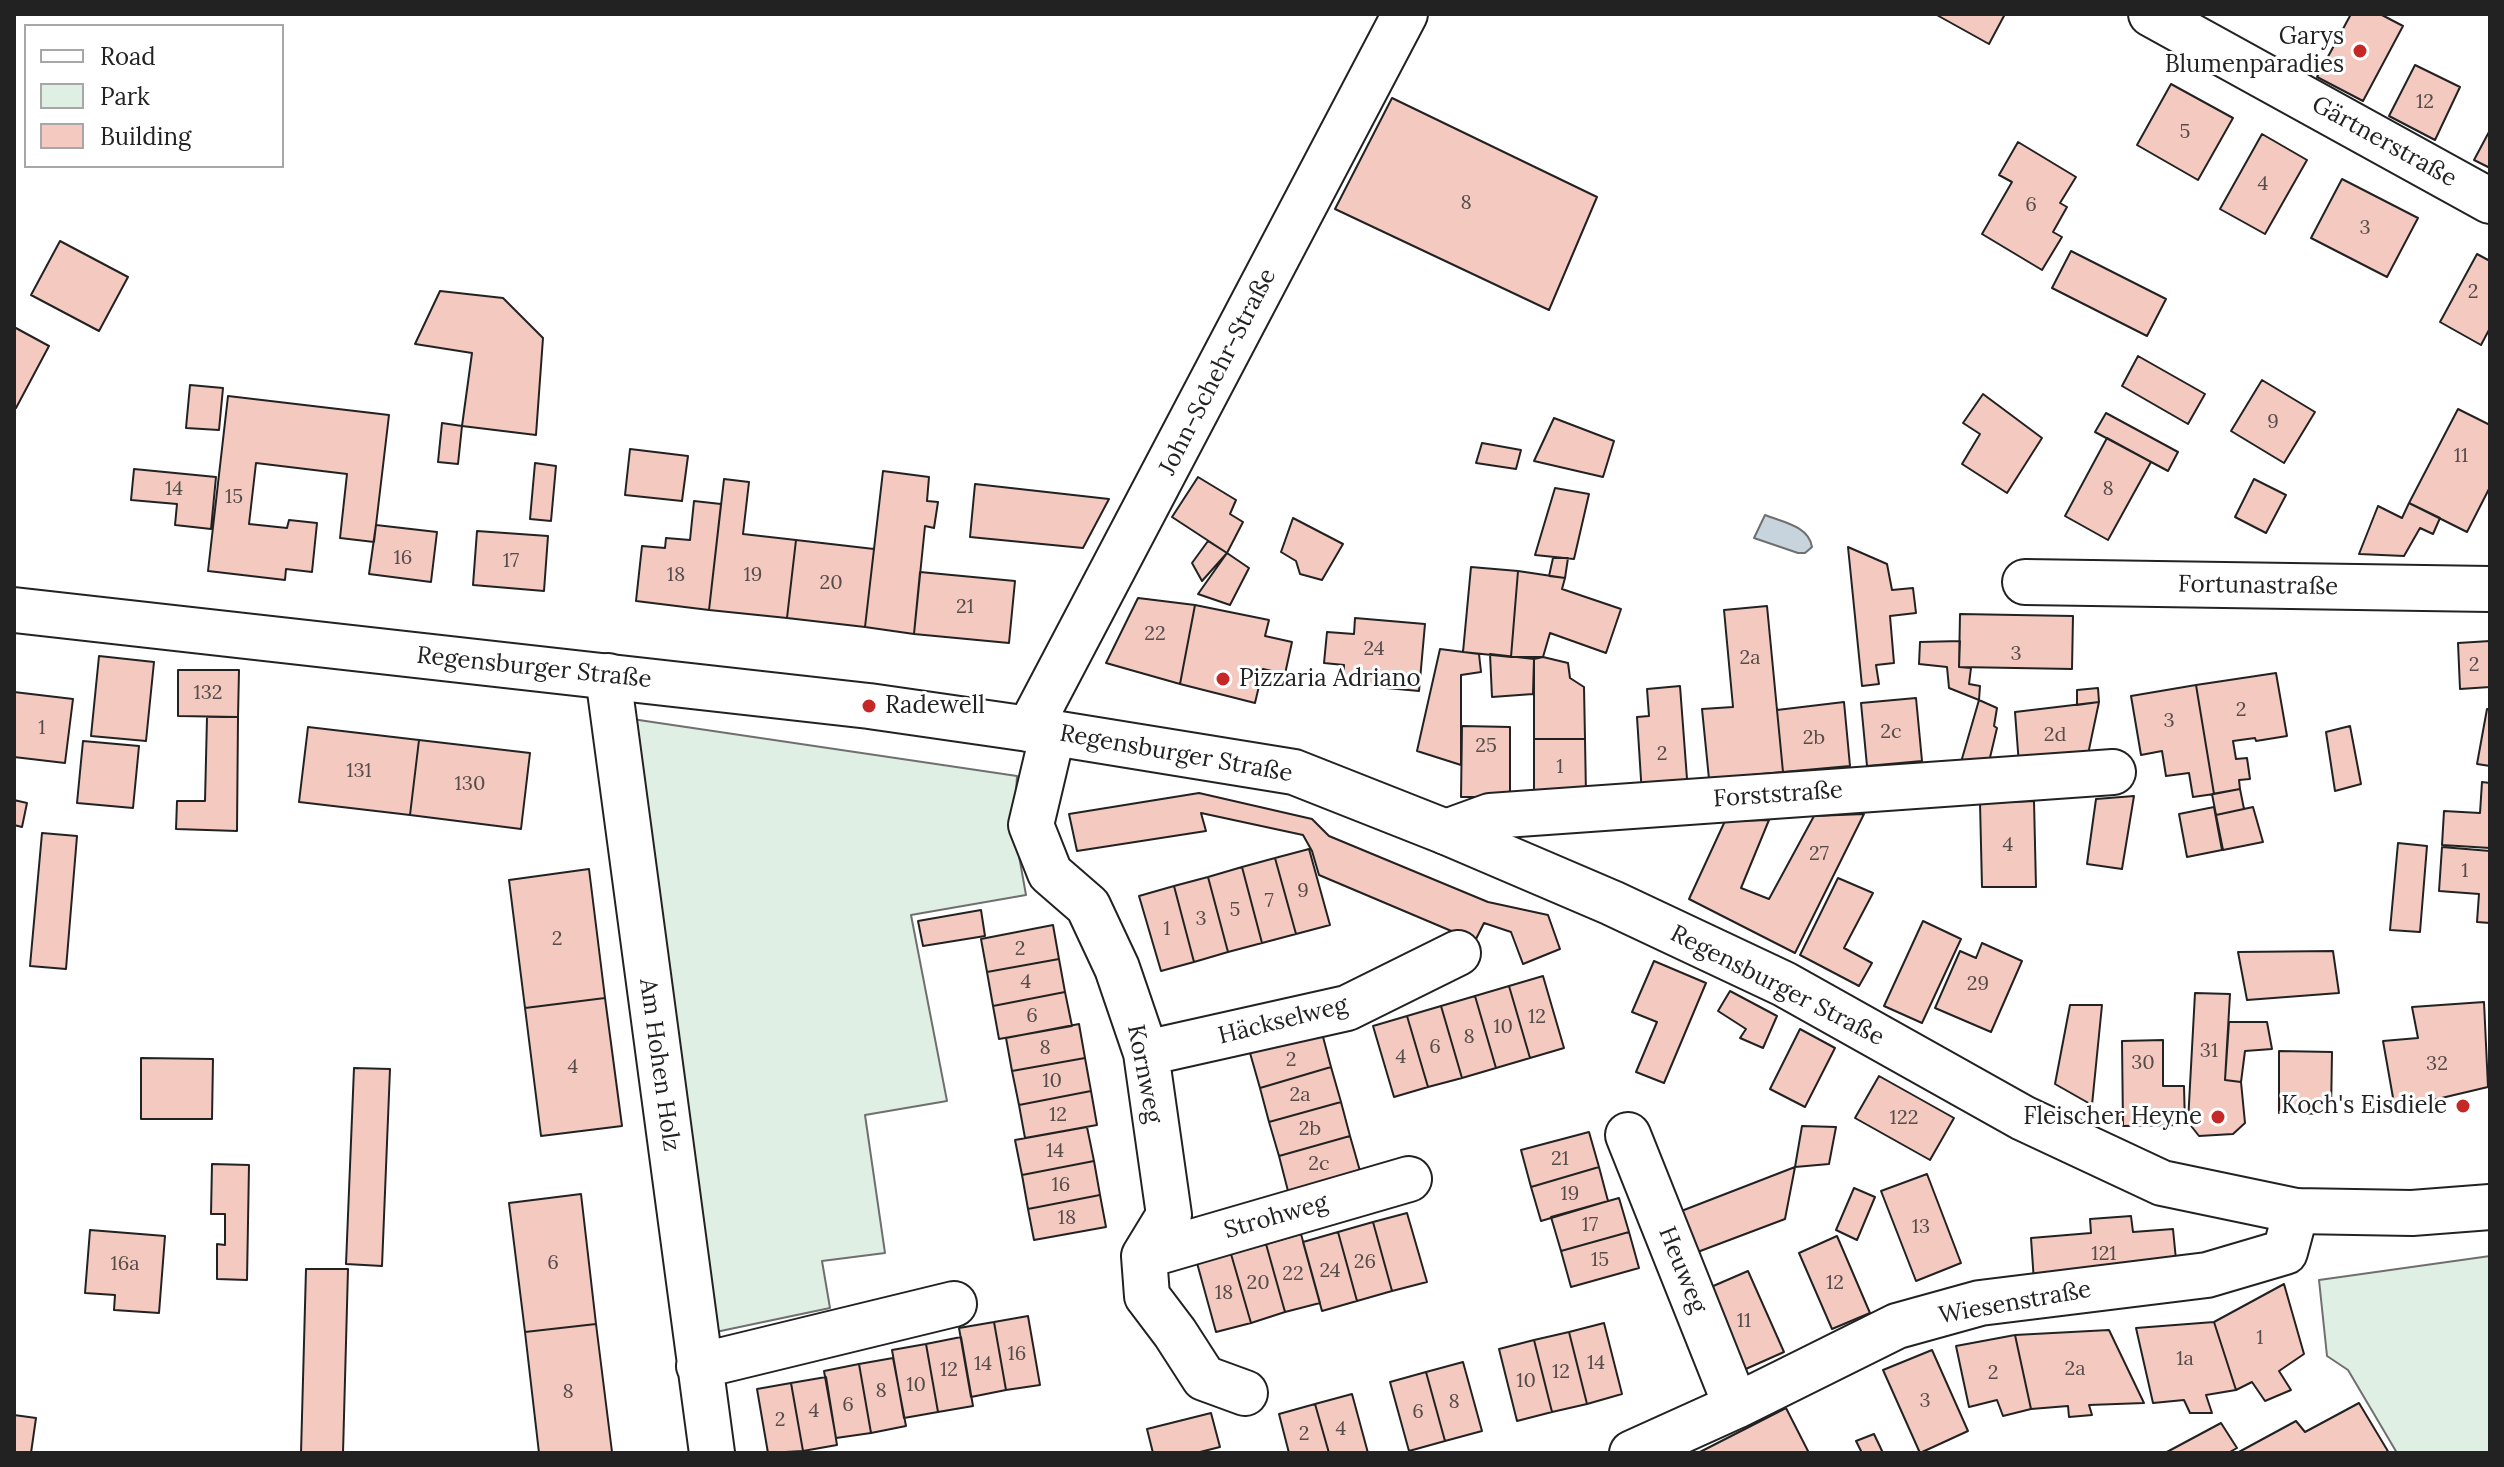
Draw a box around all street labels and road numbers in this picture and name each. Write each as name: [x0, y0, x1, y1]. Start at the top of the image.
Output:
street label: Gärtnerstraße: [2307, 90, 2461, 194]
street label: John-Schehr-Straße: [1153, 264, 1283, 480]
street label: Fortunastraße: [2178, 570, 2338, 602]
street label: Regensburger Straße: [415, 641, 653, 695]
street label: Regensburger Straße: [1057, 719, 1295, 789]
street label: Forststraße: [1712, 776, 1844, 814]
street label: Regensburger Straße: [1665, 920, 1889, 1052]
street label: Am Hohen Holz: [633, 977, 685, 1153]
street label: Häckselweg: [1215, 991, 1351, 1051]
street label: Kornweg: [1120, 1022, 1168, 1126]
street label: Strohweg: [1221, 1188, 1331, 1246]
street label: Heuweg: [1652, 1223, 1712, 1317]
street label: Wiesenstraße: [1937, 1275, 2093, 1331]

